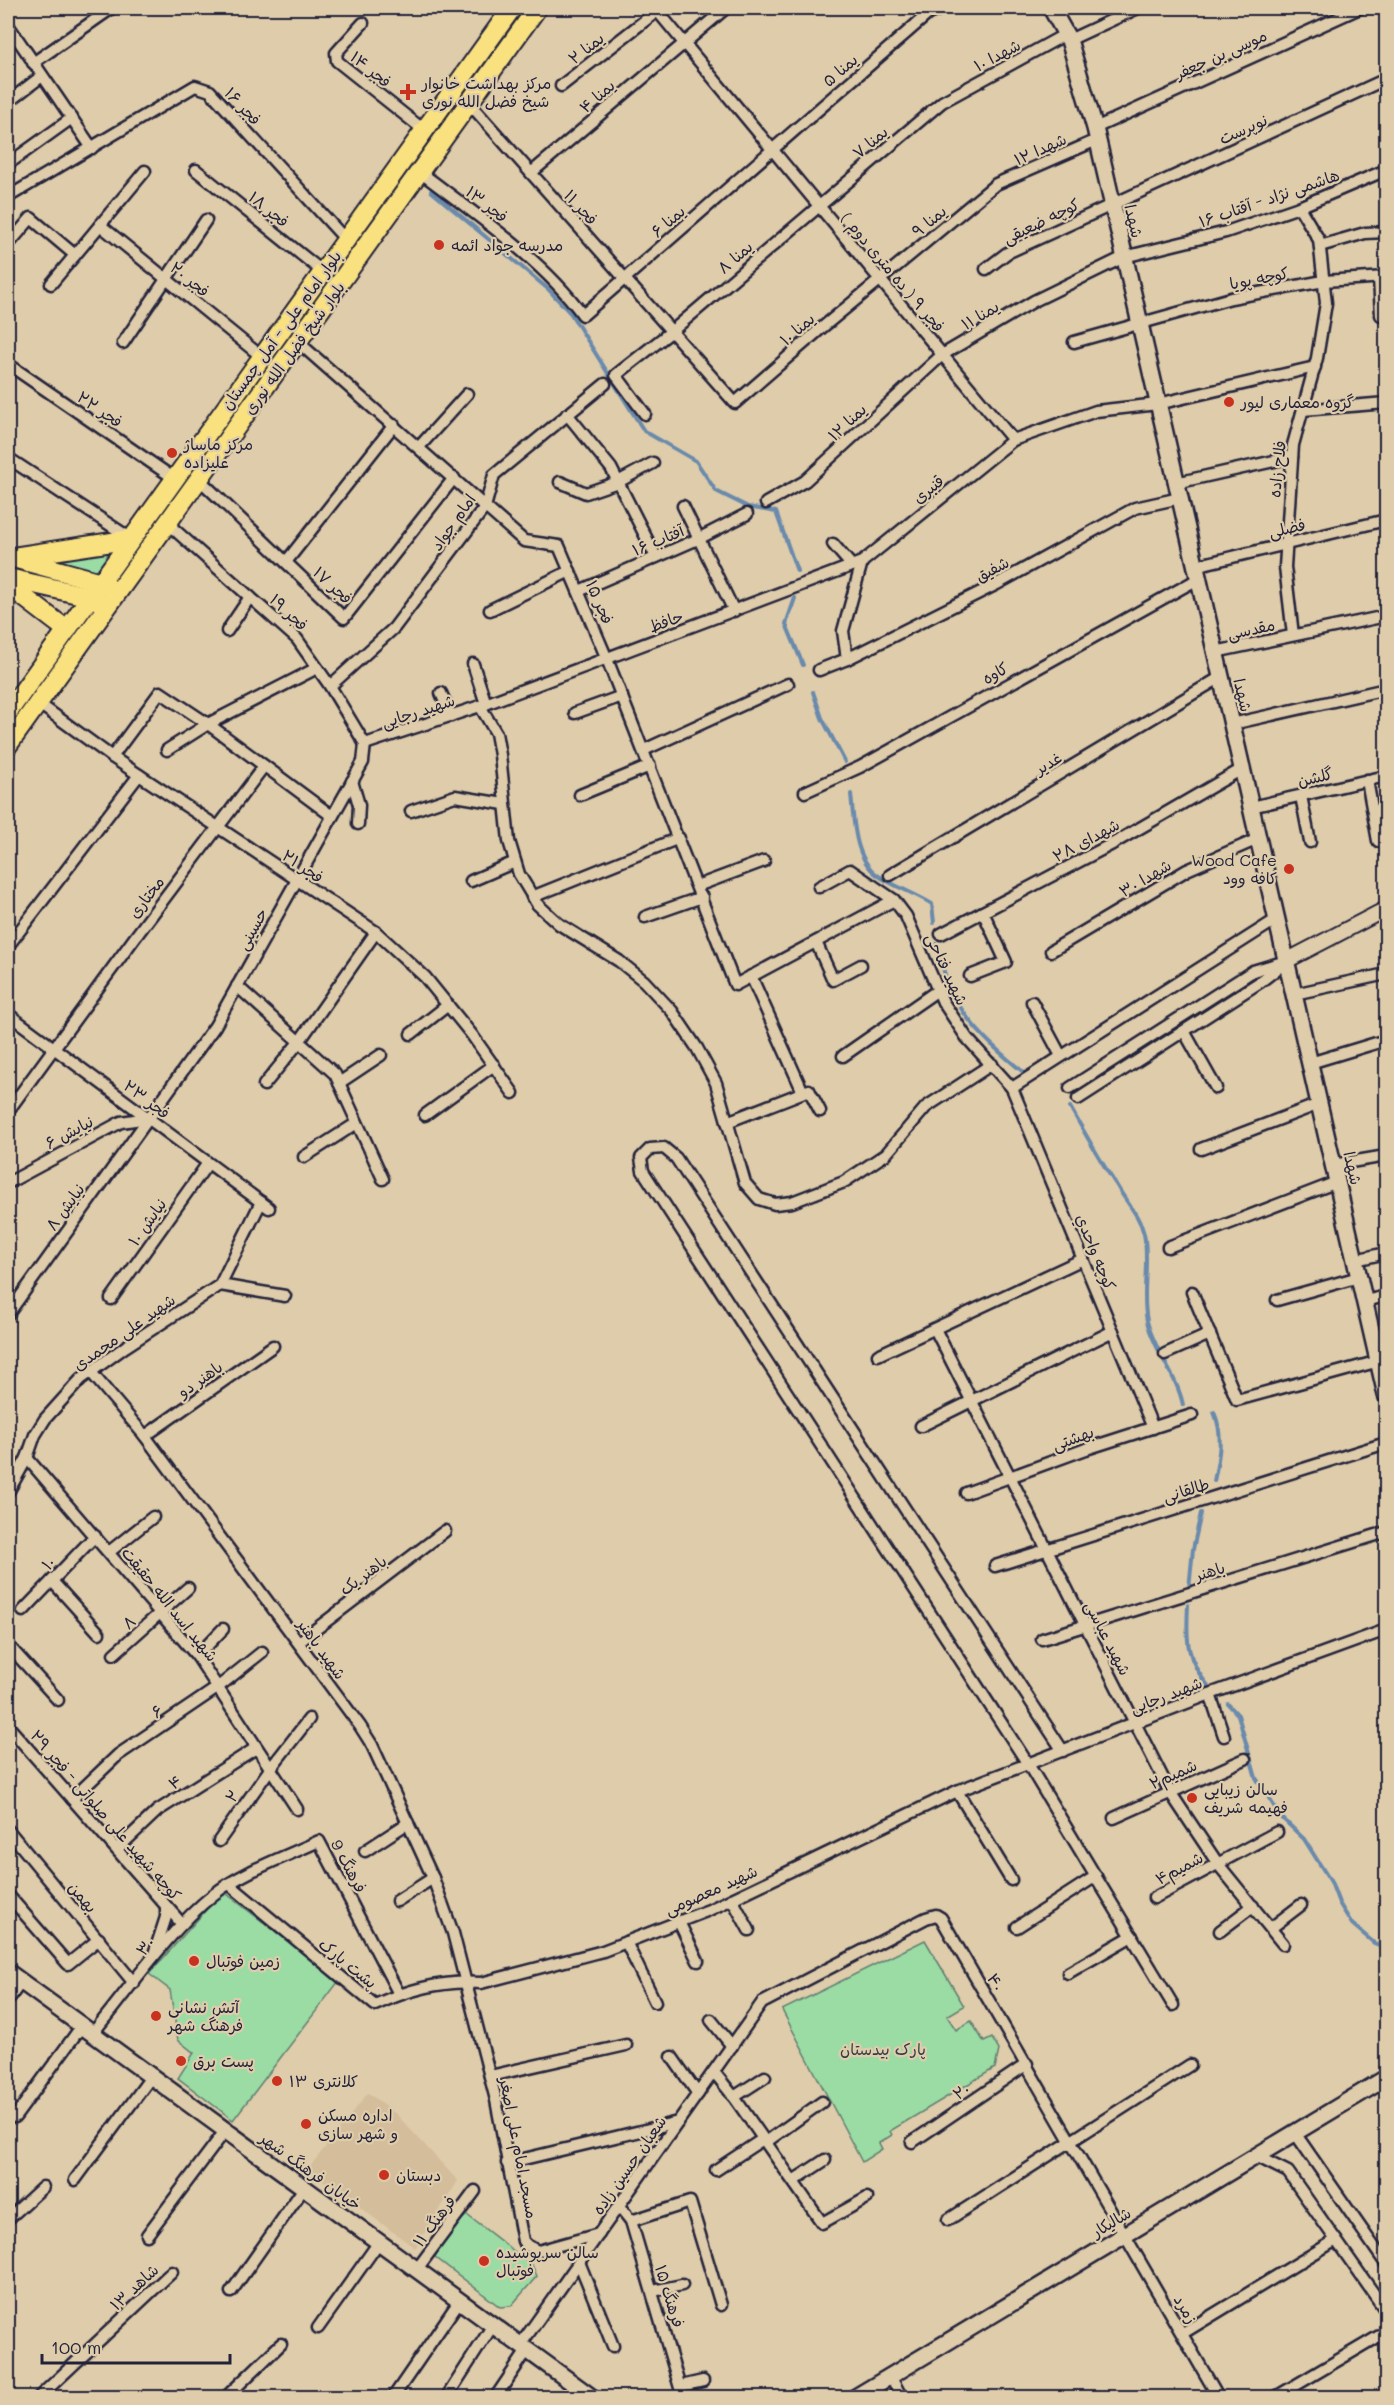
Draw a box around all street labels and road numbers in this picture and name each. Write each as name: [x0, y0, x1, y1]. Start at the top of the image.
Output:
street label: موسی بن جعفر: [1170, 24, 1270, 85]
street label: یمنا ۲: [564, 27, 608, 68]
street label: شهدا ۱۰: [970, 34, 1024, 76]
street label: فجر ۱۴: [347, 46, 396, 91]
street label: یمنا ۵: [818, 49, 862, 91]
street label: یمنا ۴: [574, 74, 619, 117]
street label: فجر ۱۶: [221, 82, 266, 129]
street label: نوپرست: [1215, 109, 1271, 149]
street label: یمنا ۷: [848, 121, 892, 163]
street label: شهدا ۱۲: [1010, 128, 1069, 169]
street label: هاشمی نژاد - آقتاب ۱۶: [1196, 164, 1342, 232]
street label: فجر ۱۳: [462, 181, 513, 227]
street label: فجر ۱۱: [560, 185, 603, 229]
street label: فجر ۱۸: [245, 186, 294, 231]
street label: کوچه ضعیقی: [999, 193, 1083, 249]
street label: یمنا ۶: [646, 200, 689, 241]
street label: یمنا ۹: [907, 200, 950, 241]
street label: شهدا: [1120, 202, 1149, 240]
street label: فجر ۹ ( ده متری دوم ): [835, 207, 950, 338]
street label: یمنا ۸: [713, 236, 757, 278]
street label: بلوار امام علی - آمل چمستان: [216, 246, 348, 415]
street label: فجر ۲۰: [166, 256, 214, 301]
street label: کوچه پویا: [1228, 261, 1291, 294]
street label: بلوار شیخ فضل الله نوری: [238, 277, 350, 419]
street label: یمنا ۱۱: [957, 295, 1003, 334]
street label: یمنا ۱۰: [775, 308, 819, 350]
street label: فجر ۲۲: [73, 386, 127, 431]
street label: یمنا ۱۲: [823, 398, 870, 445]
street label: فلاح زاده: [1263, 439, 1291, 499]
street label: قنبری: [908, 470, 948, 508]
street label: امام جواد: [425, 489, 482, 556]
street label: فضلی: [1267, 513, 1307, 543]
street label: آفتاب ۱۶: [629, 519, 688, 560]
street label: شفیق: [971, 551, 1012, 586]
street label: فجر ۱۷: [309, 561, 357, 608]
street label: فجر ۱۵: [582, 577, 619, 627]
street label: فجر ۱۹: [266, 589, 313, 635]
street label: حافظ: [646, 605, 686, 636]
street label: مقدسی: [1225, 613, 1277, 645]
street label: کاوه: [978, 657, 1012, 688]
street label: شهدا: [1229, 676, 1258, 714]
street label: شهید رجایی: [379, 689, 457, 733]
street label: غدیر: [1029, 746, 1065, 780]
street label: گلشن: [1295, 762, 1335, 791]
street label: شهدای ۲۸: [1049, 813, 1123, 866]
street label: فجر ۲۱: [279, 844, 328, 887]
street label: شهدا ۳۰: [1115, 854, 1175, 901]
street label: مختاری: [123, 871, 168, 922]
street label: حسینی: [231, 904, 273, 954]
street label: شهید فتاحی: [921, 929, 973, 1009]
street label: فجر ۲۳: [120, 1074, 175, 1123]
street label: نیایش ۶: [41, 1110, 97, 1153]
street label: شهدا: [1339, 1149, 1368, 1187]
street label: نیایش ۸: [40, 1179, 89, 1234]
street label: نیایش ۱۰: [123, 1194, 170, 1249]
street label: كوچه واحدي: [1070, 1211, 1121, 1294]
street label: شهید علی محمدی: [68, 1288, 180, 1376]
street label: باهنر دو: [171, 1356, 226, 1403]
street label: بهشتی: [1049, 1420, 1097, 1456]
street label: طالقانی: [1160, 1473, 1212, 1507]
street label: شهید اسد الله حقیقت: [118, 1542, 223, 1665]
street label: باهنر یک: [335, 1550, 391, 1599]
street label: ۱۰: [36, 1551, 59, 1574]
street label: باهنر: [1190, 1556, 1227, 1586]
street label: شهید عباسی: [1080, 1597, 1136, 1679]
street label: ۸: [118, 1610, 140, 1633]
street label: شهید باهنر: [292, 1613, 351, 1683]
street label: شهید رجایی: [1127, 1671, 1205, 1719]
street label: ۶: [147, 1699, 167, 1722]
street label: کوچه شهید علی صلواتی - فجر ۲۹: [26, 1725, 186, 1905]
street label: شمیم۲: [1146, 1754, 1201, 1796]
street label: ۴: [164, 1769, 185, 1794]
street label: ۲: [220, 1785, 243, 1806]
street label: فرهنگ 9: [327, 1836, 372, 1896]
street label: شمیم۴: [1151, 1846, 1208, 1892]
street label: شهید معصومی: [661, 1860, 761, 1920]
street label: بهمن: [64, 1877, 103, 1917]
street label: ۳۰: [131, 1932, 159, 1959]
street label: پشت پارک: [314, 1933, 382, 1993]
street label: ۴۰: [983, 1969, 1010, 1994]
street label: مسجد امام علی اصغر: [492, 2074, 543, 2221]
street label: ۲۰: [948, 2077, 973, 2104]
street label: شعبان حسین زاده: [587, 2111, 670, 2218]
street label: خیابان فرهنگ شهر: [255, 2126, 366, 2214]
street label: فرهنگ ۱۱: [407, 2191, 460, 2251]
street label: شالیکار: [1085, 2202, 1134, 2243]
street label: شاهد ۱۳: [105, 2259, 162, 2314]
street label: فرهنگ ۱۵: [651, 2262, 690, 2330]
street label: زمرد: [1170, 2291, 1203, 2327]

